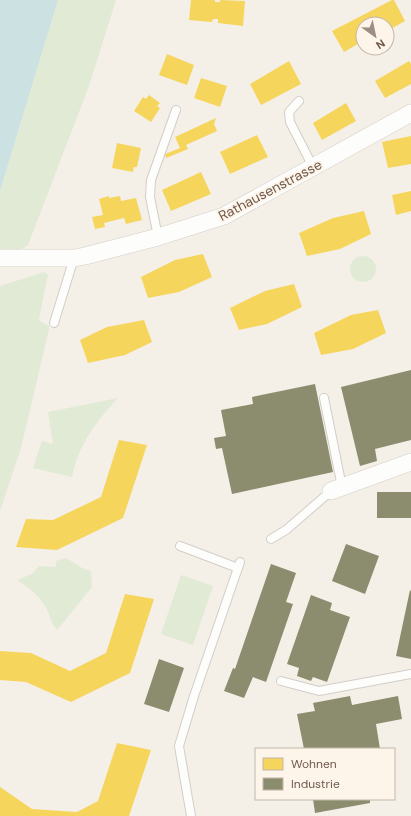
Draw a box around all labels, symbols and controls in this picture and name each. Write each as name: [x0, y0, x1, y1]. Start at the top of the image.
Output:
north arrow: [355, 16, 395, 56]
text: N: [373, 36, 388, 52]
street label: Rathausenstrasse: [215, 155, 325, 225]
legend: [255, 748, 395, 800]
text: Wohnen: [291, 756, 337, 772]
text: Industrie: [291, 776, 340, 792]

